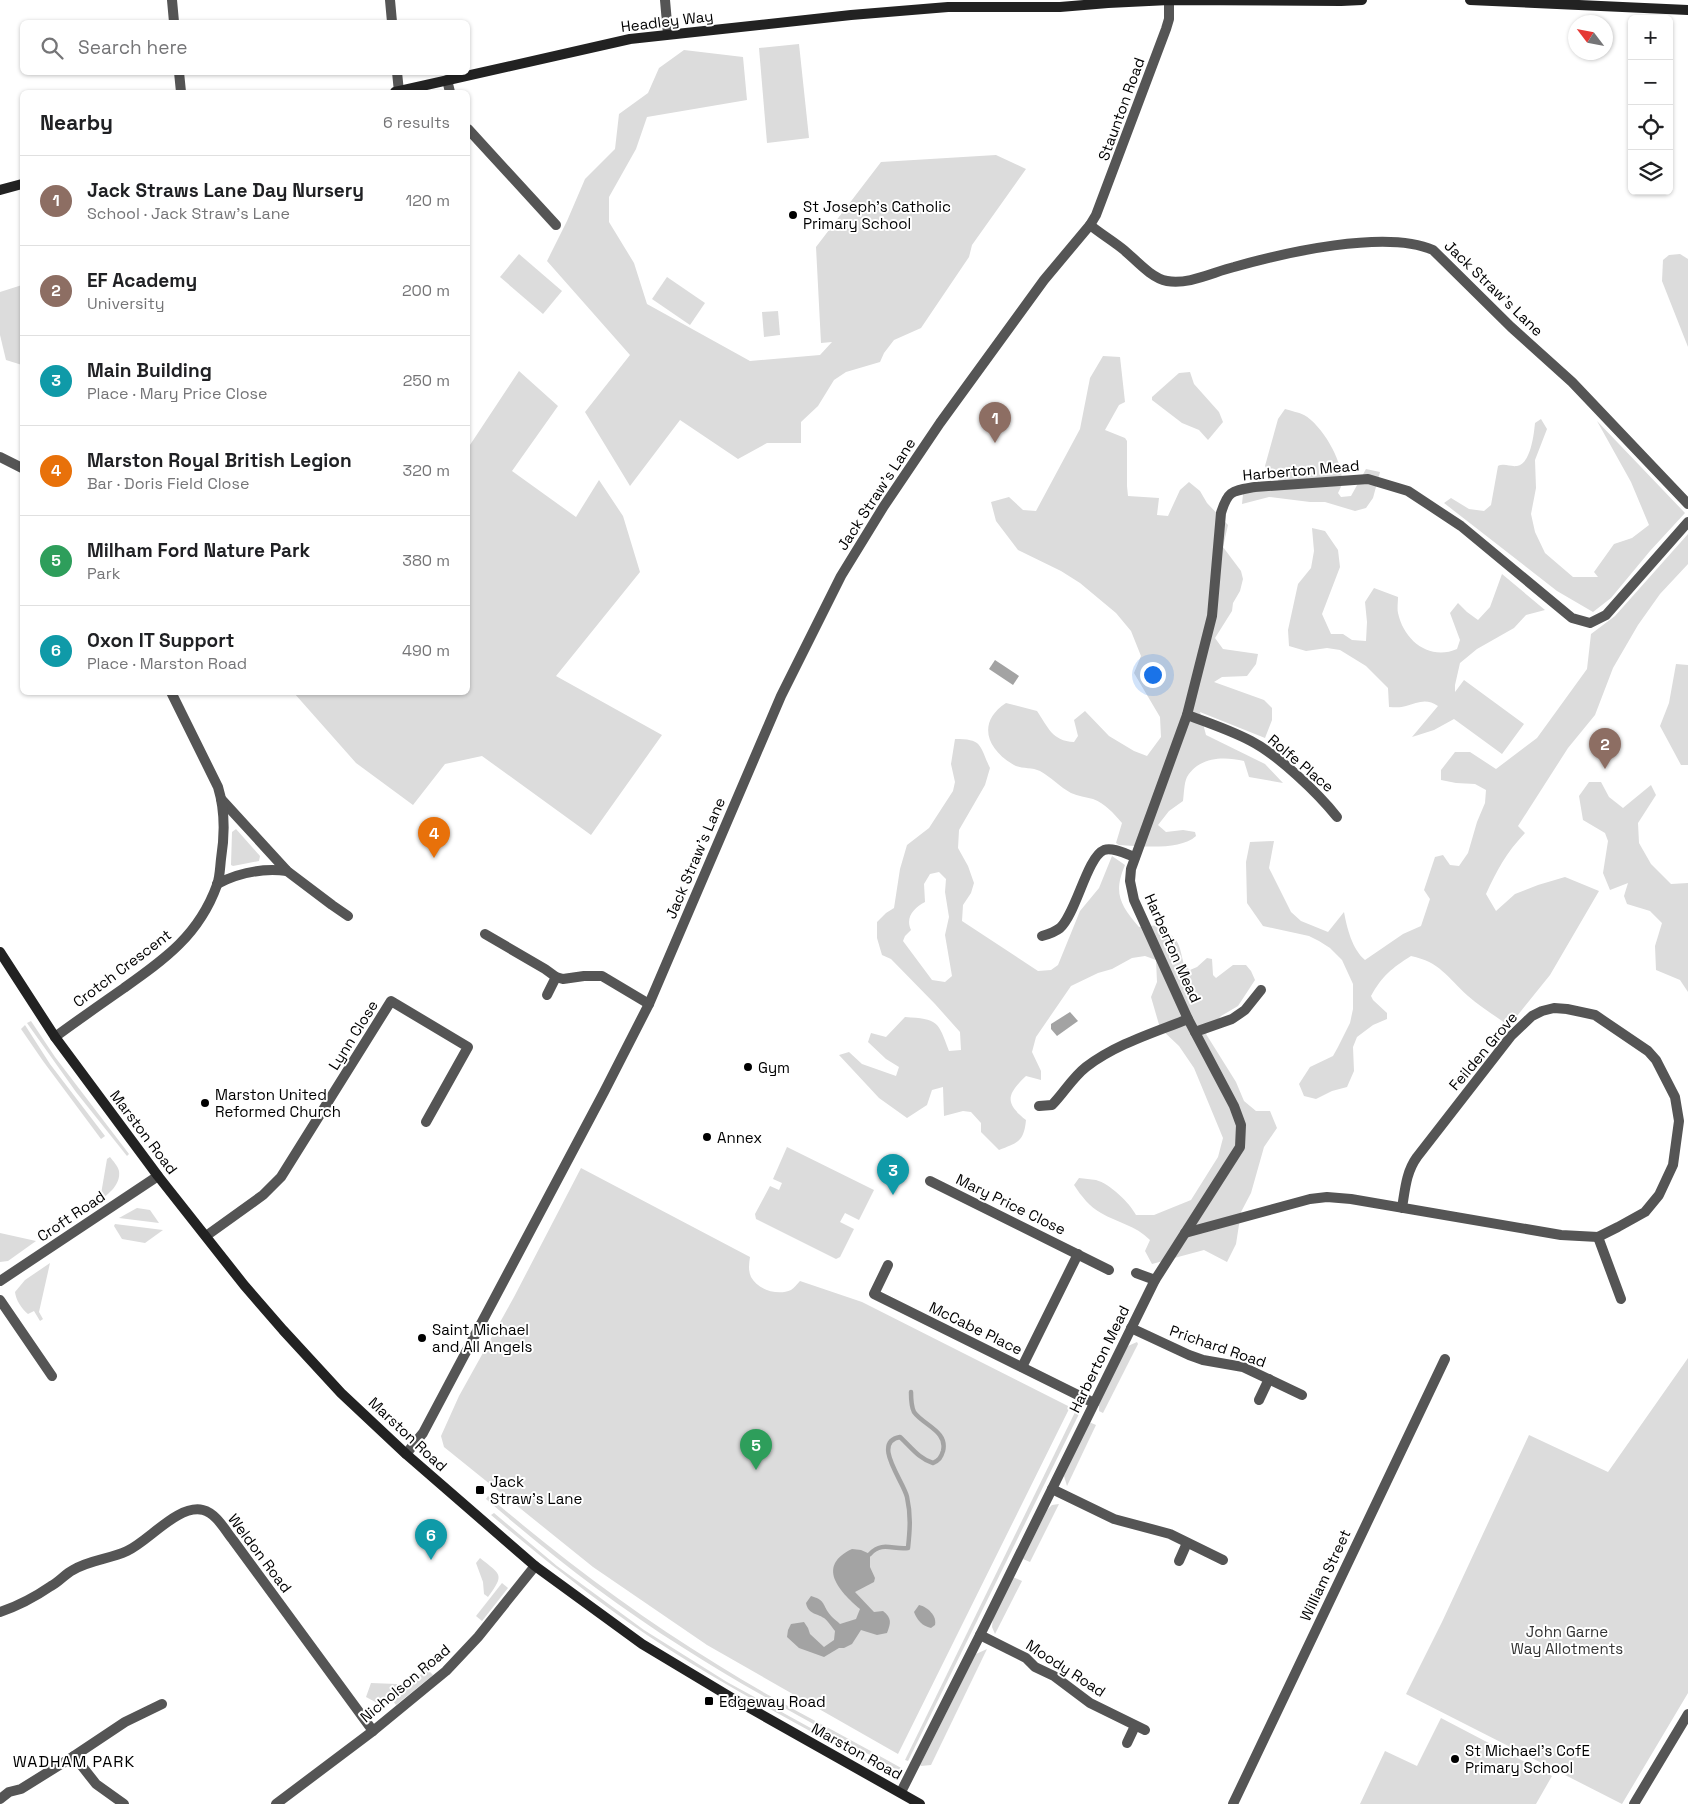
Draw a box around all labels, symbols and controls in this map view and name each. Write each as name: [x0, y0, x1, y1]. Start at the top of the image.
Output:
street label: Headley Way: [620, 6, 714, 36]
north arrow: [1568, 15, 1613, 60]
map controls: [1628, 15, 1673, 195]
button: +: [1628, 15, 1673, 60]
search box: [20, 20, 470, 75]
icon: search: [38, 34, 66, 62]
text: Search here: [78, 35, 188, 60]
street label: Staunton Road: [1094, 55, 1148, 163]
button: −: [1628, 60, 1673, 105]
button: locate: [1628, 105, 1673, 150]
text: Nearby: [40, 109, 113, 136]
text: 6 results: [383, 112, 450, 133]
button: layers: [1628, 150, 1673, 195]
text: Jack Straws Lane Day Nursery: [87, 178, 364, 203]
text: 1: [52, 190, 60, 211]
text: 120 m: [406, 190, 450, 211]
place label: St Joseph's Catholic Primary School: [803, 197, 951, 233]
text: School · Jack Straw's Lane: [87, 203, 290, 224]
marker: St Joseph's Catholic Primary School: [787, 209, 799, 221]
street label: Jack Straw's Lane: [1441, 236, 1548, 340]
text: EF Academy: [87, 268, 197, 293]
text: 2: [51, 280, 61, 301]
text: 200 m: [402, 280, 450, 301]
text: University: [87, 293, 165, 314]
text: Main Building: [87, 358, 212, 383]
text: 3: [51, 370, 61, 391]
text: 250 m: [403, 370, 450, 391]
text: Place · Mary Price Close: [87, 383, 267, 404]
pin: 1: [979, 402, 1011, 443]
street label: Jack Straw's Lane: [833, 434, 919, 554]
text: Marston Royal British Legion: [87, 448, 352, 473]
street label: Harberton Mead: [1242, 455, 1360, 485]
text: 4: [51, 460, 61, 481]
text: 320 m: [403, 460, 450, 481]
text: Bar · Doris Field Close: [87, 473, 249, 494]
text: Milham Ford Nature Park: [87, 538, 310, 563]
text: 5: [51, 550, 61, 571]
text: 380 m: [402, 550, 450, 571]
text: Park: [87, 563, 120, 584]
text: Oxon IT Support: [87, 628, 234, 653]
text: 6: [51, 640, 61, 661]
text: 490 m: [402, 640, 450, 661]
text: Place · Marston Road: [87, 653, 247, 674]
your location: [1140, 662, 1166, 688]
pin: 2: [1589, 728, 1621, 769]
street label: Rolfe Place: [1264, 730, 1338, 796]
street label: Jack Straw's Lane: [661, 794, 729, 922]
pin: 4: [418, 817, 450, 858]
street label: Harberton Mead: [1140, 891, 1206, 1005]
street label: Crotch Crescent: [69, 925, 175, 1011]
street label: Lynn Close: [324, 996, 382, 1073]
street label: Feilden Grove: [1445, 1008, 1521, 1094]
place label: Gym: [758, 1058, 790, 1077]
marker: Gym: [742, 1061, 754, 1073]
place label: Marston United Reformed Church: [215, 1085, 341, 1121]
street label: Marston Road: [106, 1086, 182, 1178]
marker: Marston United Reformed Church: [199, 1097, 211, 1109]
place label: Annex: [717, 1128, 762, 1147]
marker: Annex: [701, 1131, 713, 1143]
pin: 3: [877, 1154, 909, 1195]
street label: Mary Price Close: [953, 1169, 1069, 1239]
street label: Croft Road: [33, 1186, 109, 1246]
street label: McCabe Place: [926, 1297, 1026, 1359]
street label: Harberton Mead: [1065, 1302, 1133, 1416]
place label: Saint Michael and All Angels: [432, 1320, 532, 1356]
street label: Prichard Road: [1167, 1321, 1269, 1371]
marker: Saint Michael and All Angels: [416, 1332, 428, 1344]
street label: Marston Road: [365, 1393, 451, 1475]
pin: 5: [740, 1429, 772, 1470]
place label: Jack Straw's Lane: [490, 1472, 582, 1508]
marker: Jack Straw's Lane: [474, 1484, 486, 1496]
street label: Weldon Road: [224, 1510, 296, 1596]
pin: 6: [415, 1519, 447, 1560]
street label: William Street: [1295, 1526, 1355, 1624]
park label: John Garne Way Allotments: [1511, 1622, 1623, 1658]
street label: Moody Road: [1023, 1635, 1109, 1701]
street label: Nicholson Road: [356, 1640, 454, 1726]
place label: Edgeway Road: [719, 1692, 826, 1711]
marker: Edgeway Road: [703, 1695, 715, 1707]
street label: Marston Road: [808, 1718, 906, 1784]
place label: St Michael's CofE Primary School: [1465, 1741, 1590, 1777]
district label: WADHAM PARK: [13, 1751, 135, 1772]
marker: St Michael's CofE Primary School: [1449, 1753, 1461, 1765]

